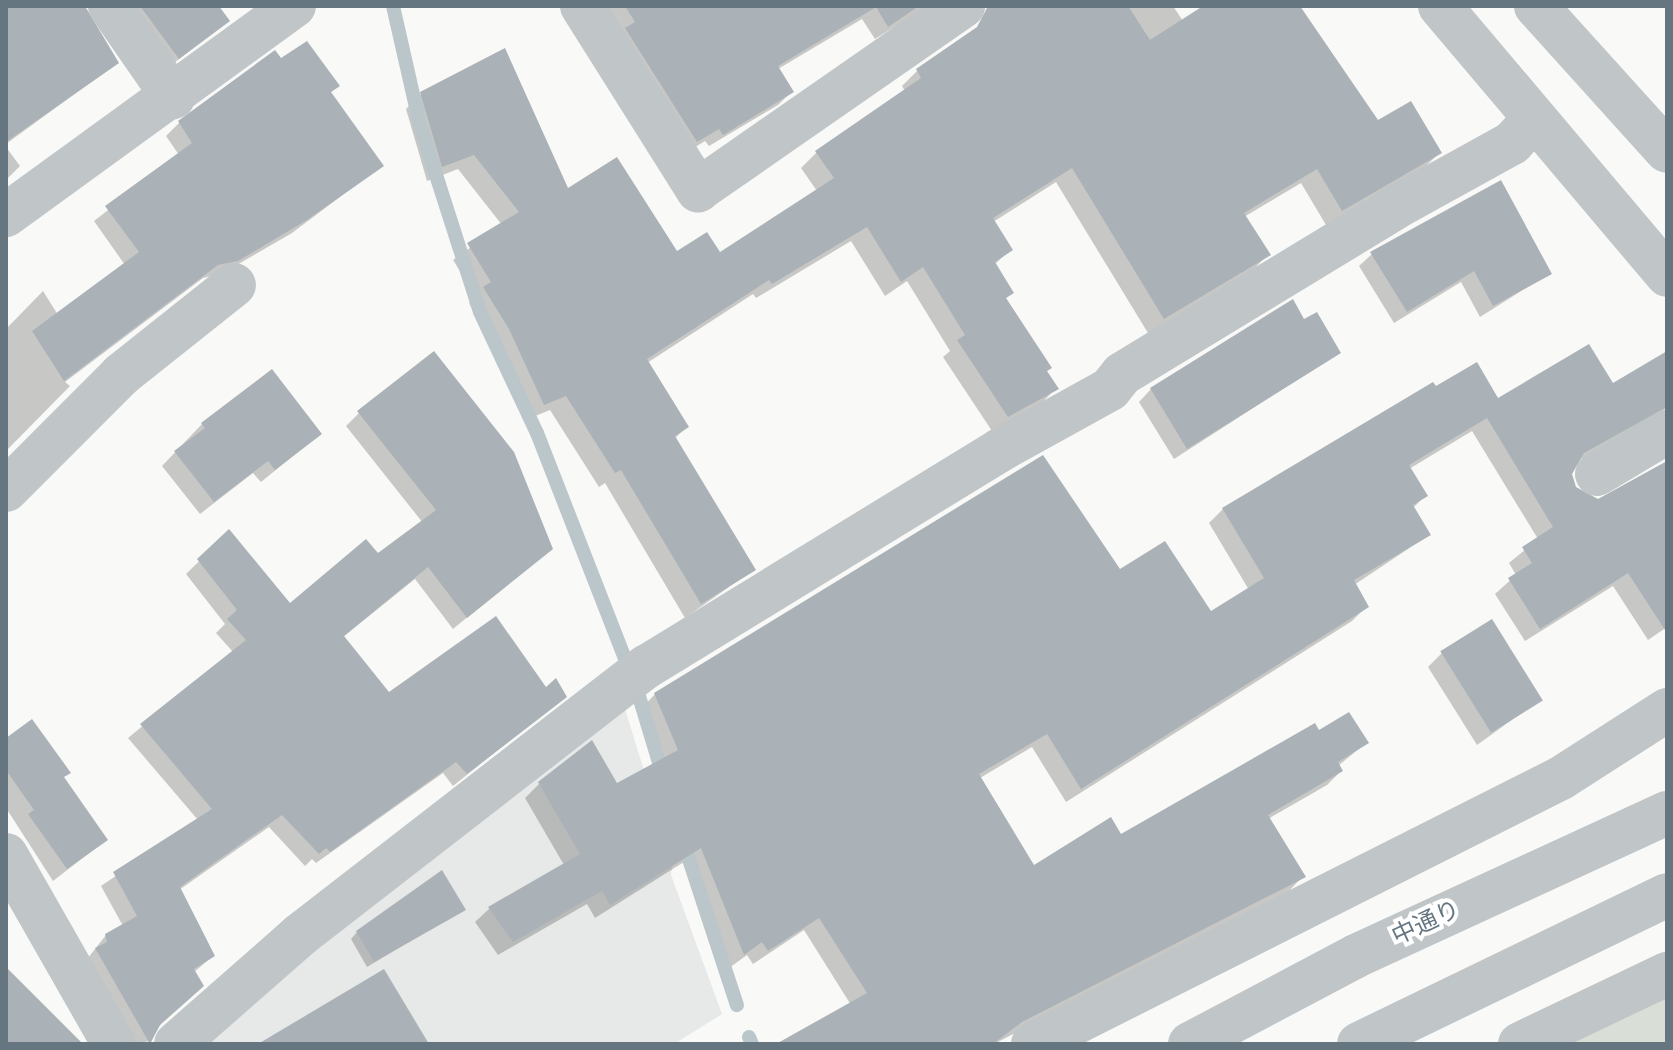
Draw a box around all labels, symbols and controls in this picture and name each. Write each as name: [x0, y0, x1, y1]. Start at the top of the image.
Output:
street label: 中通り: [1387, 895, 1465, 951]

